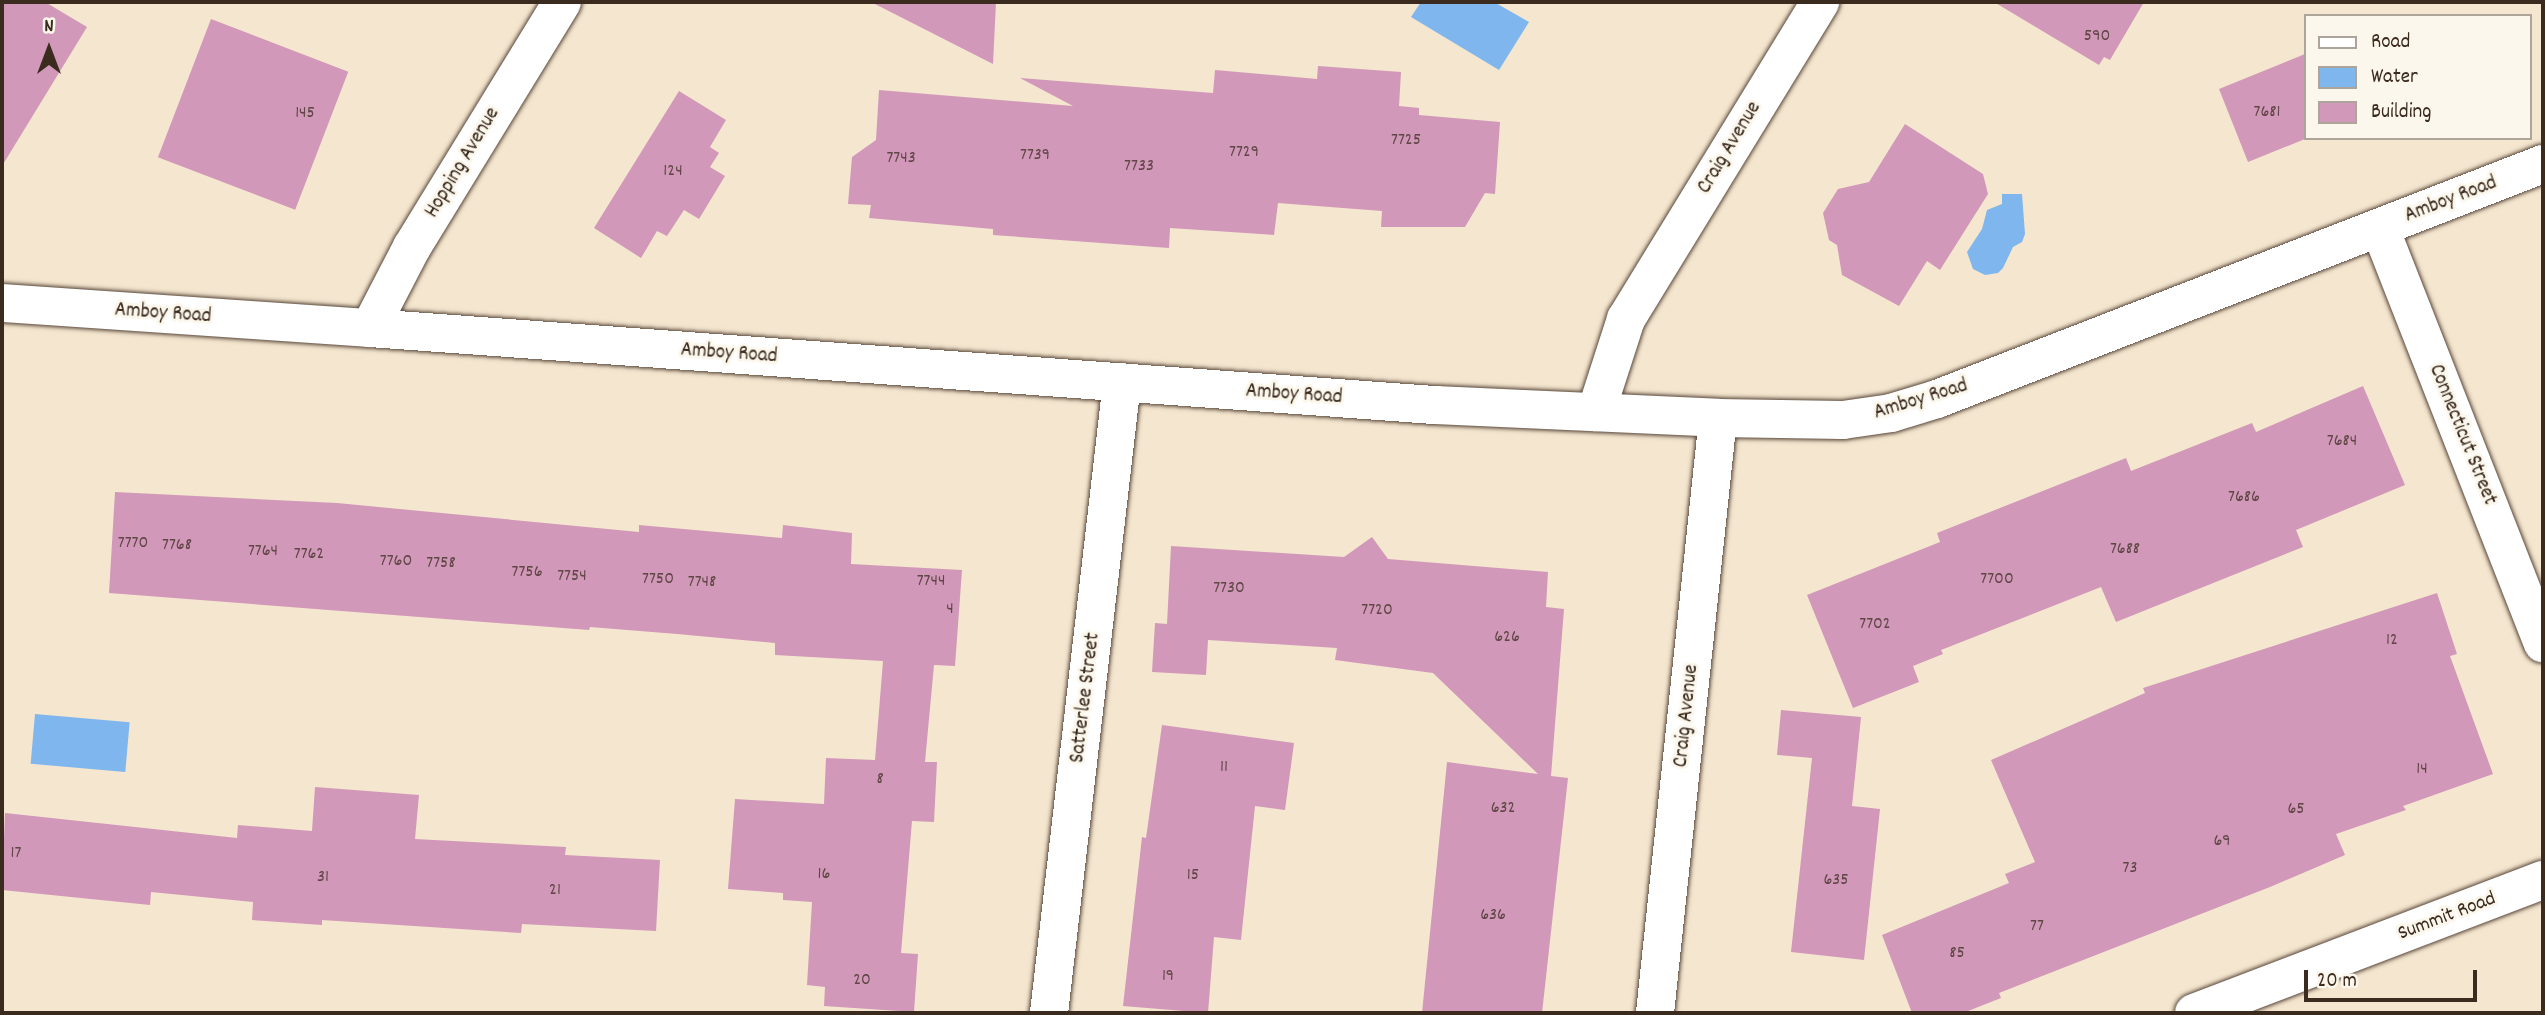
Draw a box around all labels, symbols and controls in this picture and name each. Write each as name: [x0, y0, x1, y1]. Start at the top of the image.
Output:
north arrow: [14, 14, 84, 84]
text: N: [44, 14, 54, 41]
legend: [2304, 14, 2531, 140]
house number: 590: [2084, 26, 2110, 48]
text: Road: [2371, 28, 2410, 58]
text: Water: [2371, 63, 2418, 93]
street label: Craig Avenue: [1693, 97, 1767, 199]
text: Building: [2371, 98, 2431, 128]
house number: 7681: [2254, 102, 2280, 124]
house number: 145: [295, 103, 315, 125]
street label: Hopping Avenue: [420, 103, 506, 223]
house number: 7725: [1391, 130, 1421, 152]
house number: 7729: [1229, 142, 1259, 164]
house number: 7739: [1020, 145, 1050, 167]
house number: 7743: [886, 148, 916, 170]
house number: 7733: [1124, 156, 1154, 178]
house number: 124: [663, 161, 683, 183]
street label: Amboy Road: [2401, 171, 2501, 229]
street label: Amboy Road: [114, 298, 212, 330]
street label: Amboy Road: [680, 338, 778, 370]
street label: Connecticut Street: [2422, 361, 2502, 509]
street label: Amboy Road: [1871, 374, 1971, 426]
street label: Amboy Road: [1245, 379, 1343, 411]
house number: 7684: [2327, 431, 2357, 453]
house number: 7686: [2228, 487, 2260, 509]
house number: 7770: [118, 533, 148, 555]
house number: 7768: [162, 535, 192, 557]
house number: 7688: [2110, 539, 2140, 561]
house number: 7764: [248, 541, 278, 563]
house number: 7762: [294, 544, 324, 566]
house number: 7760: [380, 551, 412, 573]
house number: 7758: [426, 553, 456, 575]
house number: 7756: [512, 562, 542, 584]
house number: 7754: [557, 566, 587, 588]
house number: 7750: [642, 569, 674, 591]
house number: 7700: [1980, 569, 2014, 591]
house number: 7744: [917, 571, 945, 593]
house number: 7748: [688, 572, 716, 594]
house number: 7730: [1213, 578, 1245, 600]
house number: 4: [946, 599, 954, 621]
house number: 7720: [1361, 600, 1393, 622]
house number: 7702: [1859, 614, 1891, 636]
house number: 626: [1494, 627, 1520, 649]
house number: 12: [2386, 630, 2398, 652]
street label: Satterlee Street: [1066, 631, 1106, 765]
street label: Craig Avenue: [1669, 663, 1705, 769]
house number: 11: [1220, 757, 1228, 779]
house number: 14: [2416, 759, 2428, 781]
house number: 8: [876, 769, 884, 791]
house number: 632: [1491, 798, 1515, 820]
house number: 65: [2287, 799, 2305, 821]
house number: 69: [2213, 831, 2231, 853]
house number: 17: [11, 843, 21, 865]
house number: 73: [2123, 858, 2137, 880]
house number: 16: [818, 864, 830, 886]
house number: 15: [1187, 865, 1199, 887]
house number: 31: [317, 867, 329, 889]
house number: 635: [1823, 870, 1849, 892]
house number: 21: [549, 880, 561, 902]
street label: Summit Road: [2394, 887, 2500, 947]
house number: 636: [1480, 905, 1506, 927]
house number: 77: [2030, 916, 2044, 938]
house number: 85: [1949, 943, 1965, 965]
scale bar: [2307, 956, 2480, 1000]
house number: 19: [1162, 966, 1174, 988]
text: 20 m: [2317, 967, 2357, 997]
house number: 20: [853, 970, 871, 992]

